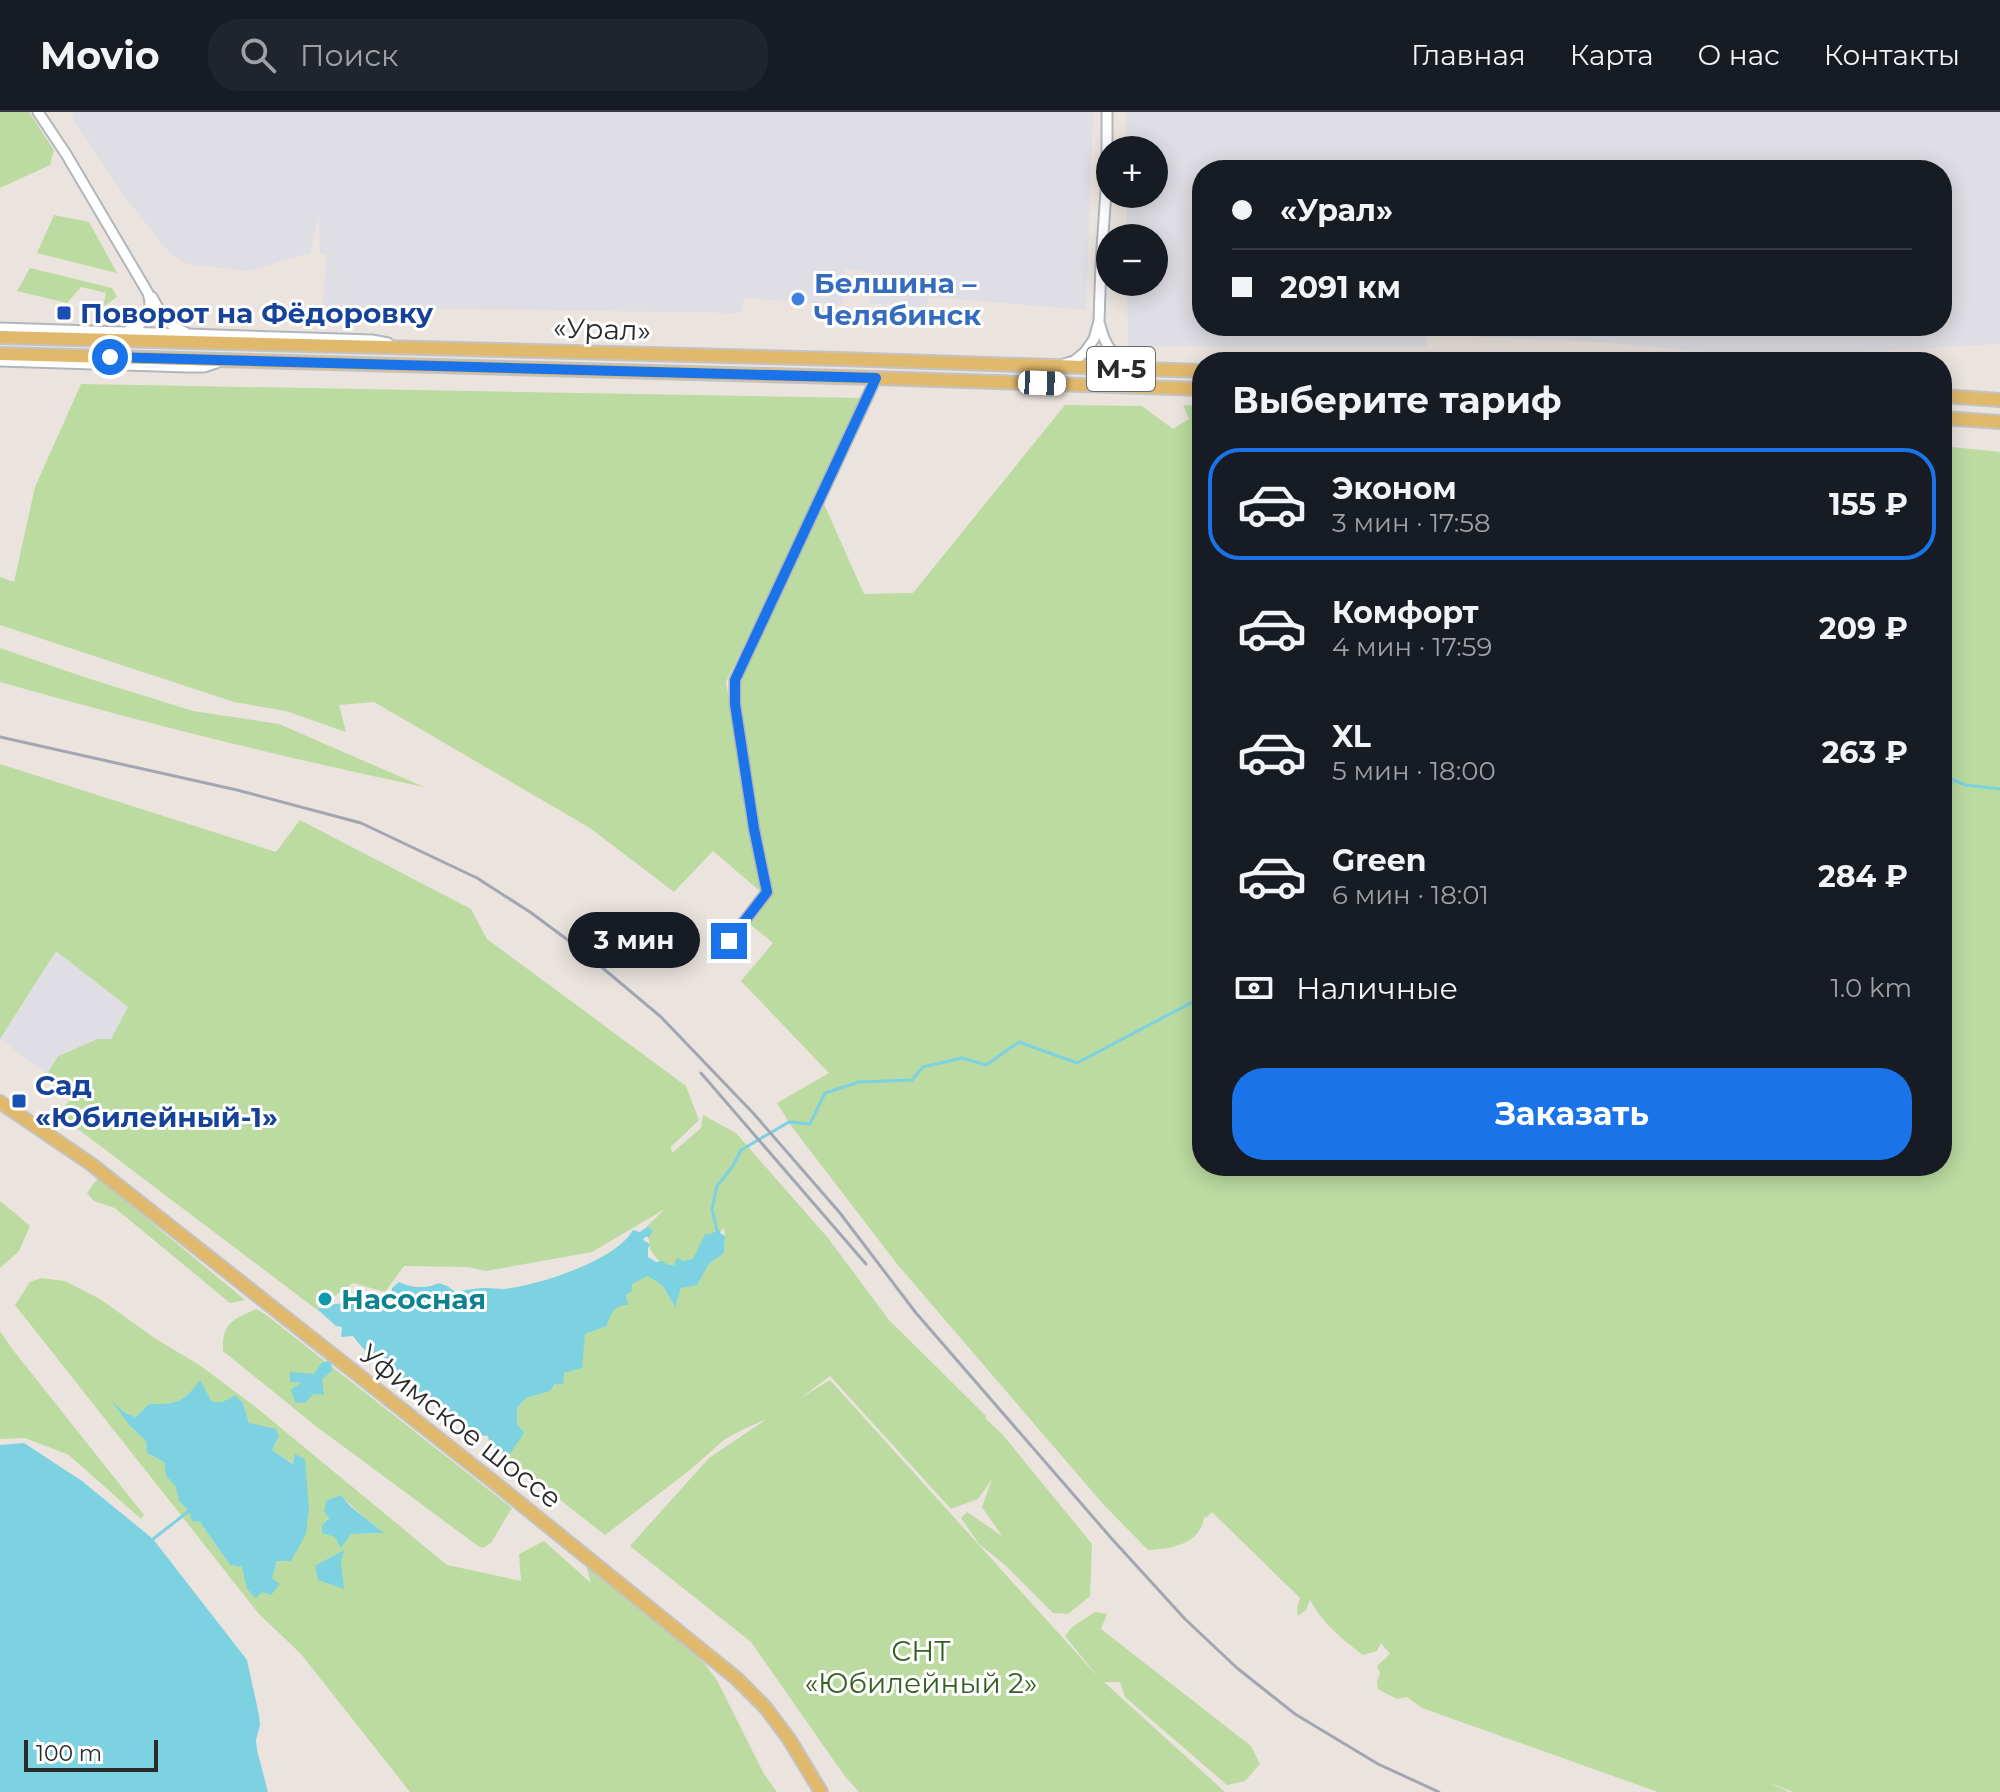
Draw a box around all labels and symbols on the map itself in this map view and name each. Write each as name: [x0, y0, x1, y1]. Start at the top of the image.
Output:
place label: Белшина – Челябинск: [814, 266, 981, 332]
marker: Белшина – Челябинск: [789, 290, 807, 308]
place label: Поворот на Фёдоровку: [80, 296, 434, 330]
marker: Поворот на Фёдоровку: [55, 304, 73, 322]
street label: «Урал»: [553, 310, 651, 348]
route start: [92, 339, 128, 375]
road number: М-5: [1087, 347, 1155, 391]
car: [1018, 370, 1066, 396]
callout: 3 мин: [569, 913, 701, 969]
route end: [711, 923, 747, 959]
place label: Сад «Юбилейный-1»: [35, 1068, 278, 1134]
marker: Сад «Юбилейный-1»: [10, 1092, 28, 1110]
place label: Насосная: [341, 1282, 486, 1316]
marker: Насосная: [316, 1290, 334, 1308]
street label: Уфимское шоссе: [353, 1337, 569, 1515]
park label: СНТ «Юбилейный 2»: [805, 1634, 1037, 1700]
scale bar: [24, 1736, 158, 1772]

